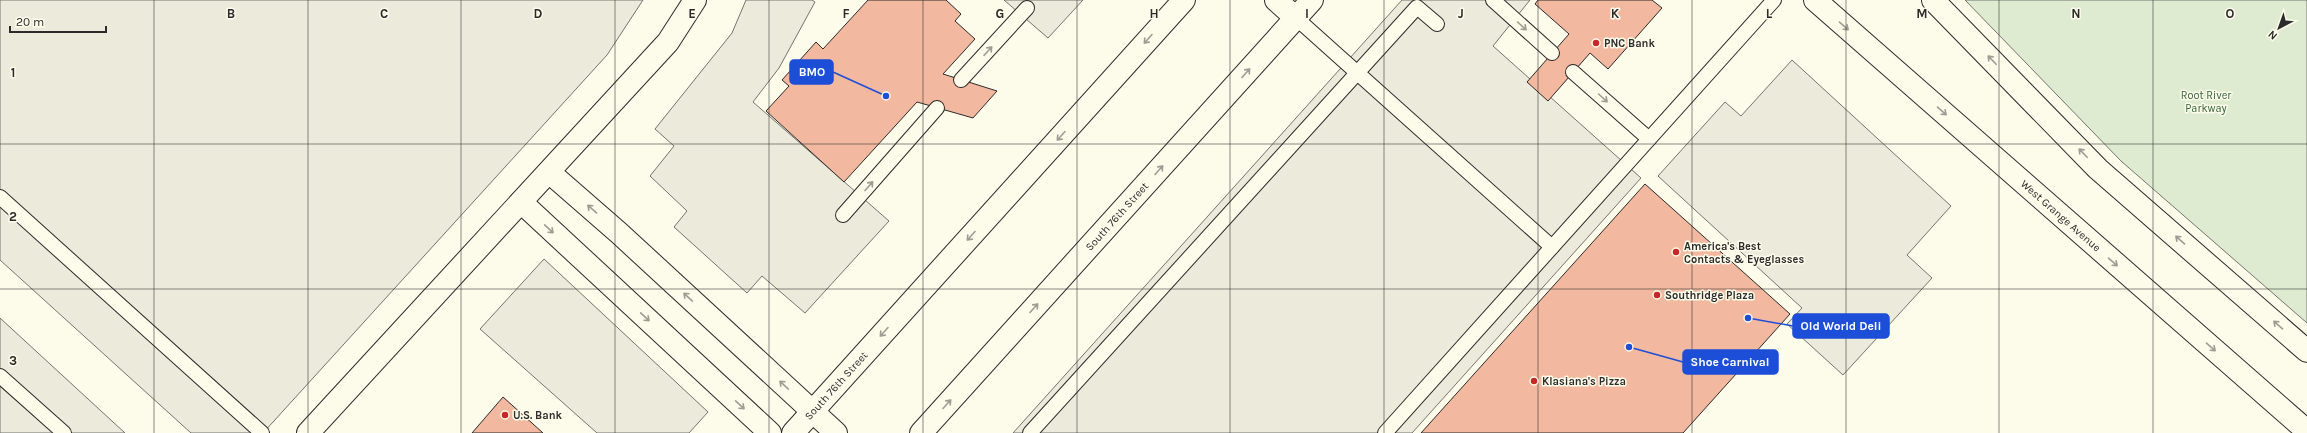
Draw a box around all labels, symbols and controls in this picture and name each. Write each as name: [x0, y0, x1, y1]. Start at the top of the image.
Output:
text: B: [227, 6, 235, 21]
text: C: [380, 6, 388, 21]
text: D: [534, 6, 543, 21]
text: E: [688, 6, 696, 21]
text: F: [842, 6, 850, 21]
text: G: [996, 6, 1004, 21]
text: H: [1149, 6, 1159, 21]
text: I: [1305, 6, 1309, 21]
text: J: [1458, 6, 1464, 21]
text: K: [1611, 6, 1620, 21]
text: L: [1766, 6, 1773, 21]
text: M: [1916, 6, 1928, 21]
text: N: [2071, 6, 2081, 21]
text: O: [2226, 6, 2235, 21]
scale bar: [10, 8, 106, 34]
north arrow: [2259, 8, 2299, 48]
text: 20 m: [16, 15, 44, 29]
one-way arrow: [1517, 21, 1527, 31]
one-way arrow: [1839, 21, 1849, 30]
text: N: [2266, 28, 2280, 43]
one-way arrow: [1144, 34, 1153, 45]
place label: PNC Bank: [1604, 37, 1655, 50]
marker: PNC Bank: [1591, 38, 1601, 48]
one-way arrow: [983, 46, 992, 56]
one-way arrow: [1987, 55, 1997, 65]
callout: BMO: [790, 60, 833, 84]
text: 1: [11, 65, 15, 80]
text: BMO: [799, 65, 825, 79]
one-way arrow: [1241, 68, 1251, 78]
park label: Root River Parkway: [2181, 89, 2231, 115]
one-way arrow: [1597, 93, 1608, 102]
one-way arrow: [1937, 107, 1947, 116]
one-way arrow: [1057, 131, 1066, 141]
one-way arrow: [2078, 148, 2088, 158]
one-way arrow: [1154, 164, 1163, 175]
street label: West Grange Avenue: [2018, 177, 2104, 254]
street label: South 76th Street: [1082, 179, 1151, 253]
one-way arrow: [864, 180, 873, 191]
one-way arrow: [587, 205, 598, 214]
text: 2: [9, 209, 17, 224]
one-way arrow: [544, 224, 554, 233]
one-way arrow: [967, 230, 976, 241]
one-way arrow: [2174, 235, 2185, 244]
place label: America's Best Contacts & Eyeglasses: [1684, 240, 1804, 266]
marker: America's Best Contacts & Eyeglasses: [1671, 247, 1681, 257]
one-way arrow: [2108, 257, 2119, 266]
place label: Southridge Plaza: [1665, 289, 1754, 302]
marker: Southridge Plaza: [1652, 290, 1662, 300]
one-way arrow: [684, 293, 694, 302]
one-way arrow: [1029, 303, 1038, 313]
one-way arrow: [640, 312, 650, 322]
callout: Old World Deli: [1793, 314, 1889, 338]
text: Old World Deli: [1801, 319, 1881, 333]
one-way arrow: [2272, 321, 2283, 330]
one-way arrow: [879, 327, 889, 337]
one-way arrow: [2206, 343, 2216, 352]
street label: South 76th Street: [802, 349, 870, 422]
callout: Shoe Carnival: [1683, 350, 1778, 374]
text: 3: [9, 353, 17, 368]
text: Shoe Carnival: [1691, 355, 1769, 369]
place label: Klasiana's Pizza: [1542, 375, 1626, 388]
marker: Klasiana's Pizza: [1529, 376, 1539, 386]
one-way arrow: [779, 380, 789, 390]
one-way arrow: [942, 399, 952, 409]
one-way arrow: [735, 401, 746, 410]
place label: U.S. Bank: [513, 409, 563, 422]
marker: U.S. Bank: [500, 410, 510, 420]

